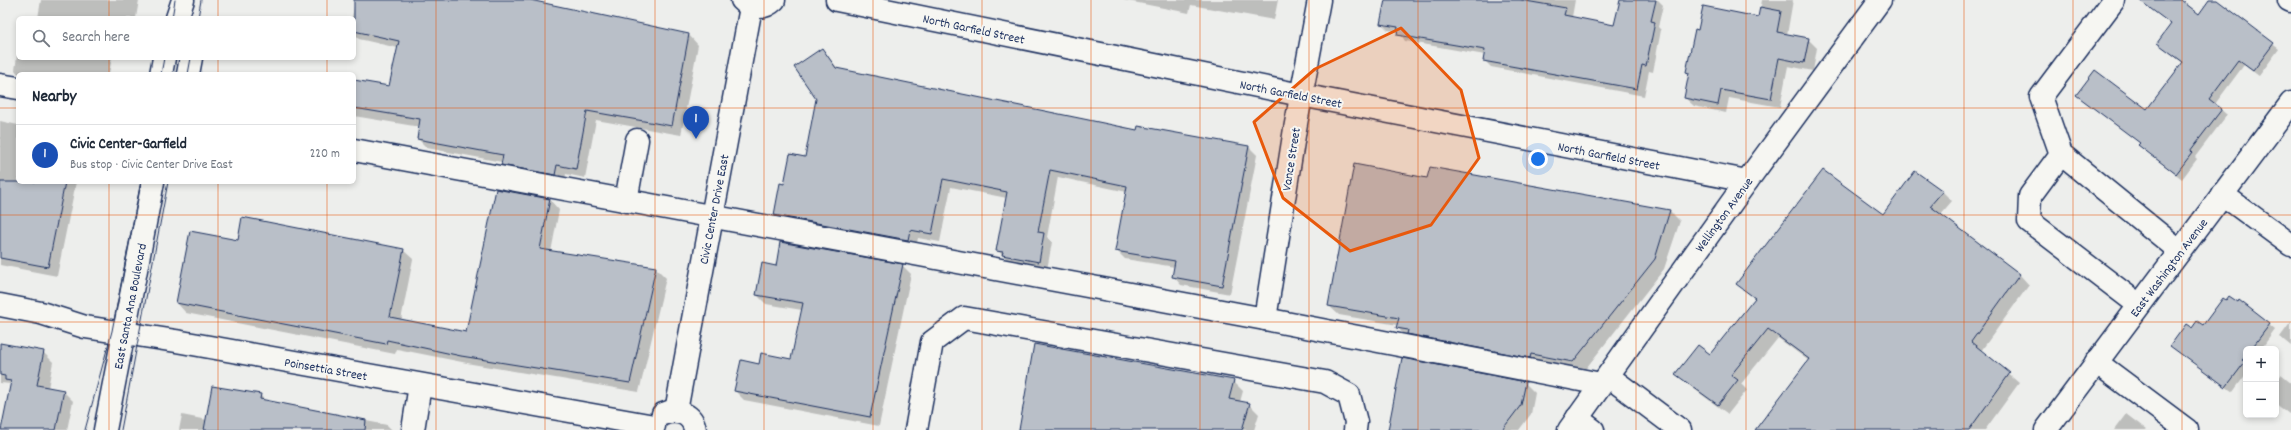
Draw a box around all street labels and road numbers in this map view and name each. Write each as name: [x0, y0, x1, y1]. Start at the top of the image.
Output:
street label: North Garfield Street: [921, 10, 1026, 51]
street label: North Garfield Street: [1238, 76, 1343, 115]
street label: Vance Street: [1278, 126, 1307, 192]
street label: North Garfield Street: [1556, 138, 1661, 177]
street label: Civic Center Drive East: [695, 153, 735, 266]
street label: Wellington Avenue: [1691, 174, 1759, 257]
street label: East Washington Avenue: [2126, 215, 2214, 322]
street label: East Santa Ana Boulevard: [110, 242, 153, 371]
street label: Poinsettia Street: [283, 354, 369, 387]

